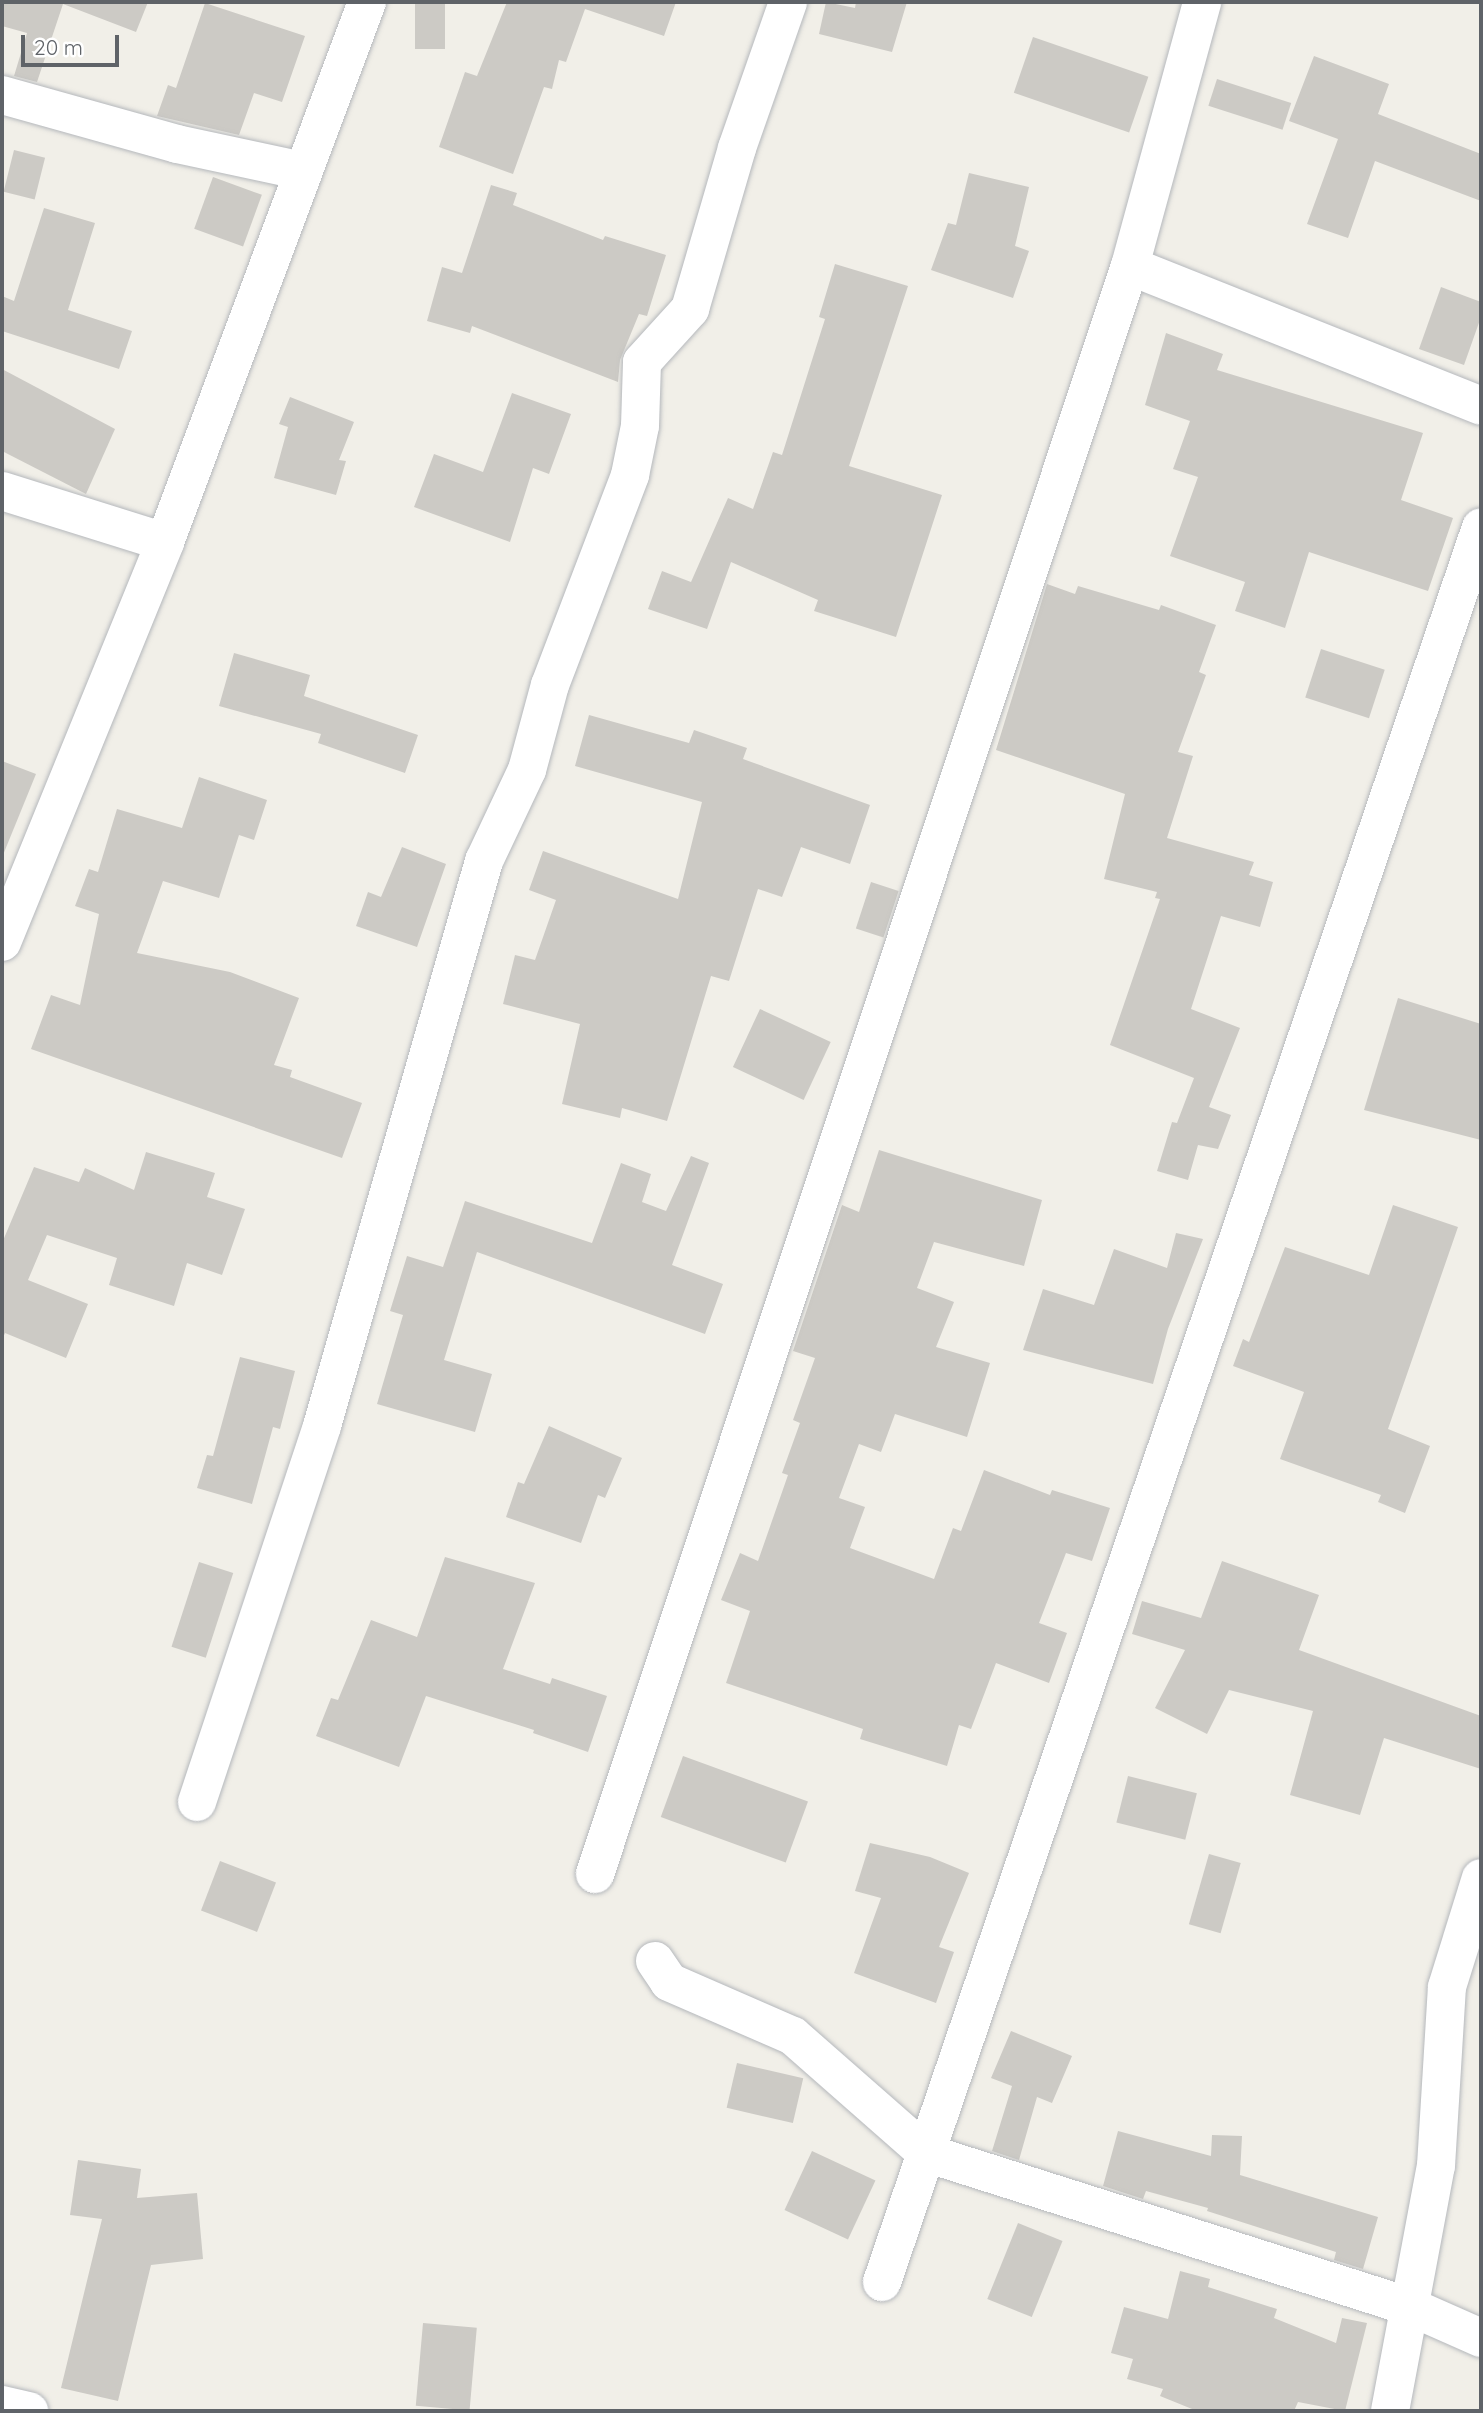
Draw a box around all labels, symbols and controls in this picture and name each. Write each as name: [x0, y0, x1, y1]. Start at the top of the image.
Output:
scale bar: [24, 21, 122, 65]
text: 20 m: [34, 34, 83, 60]

